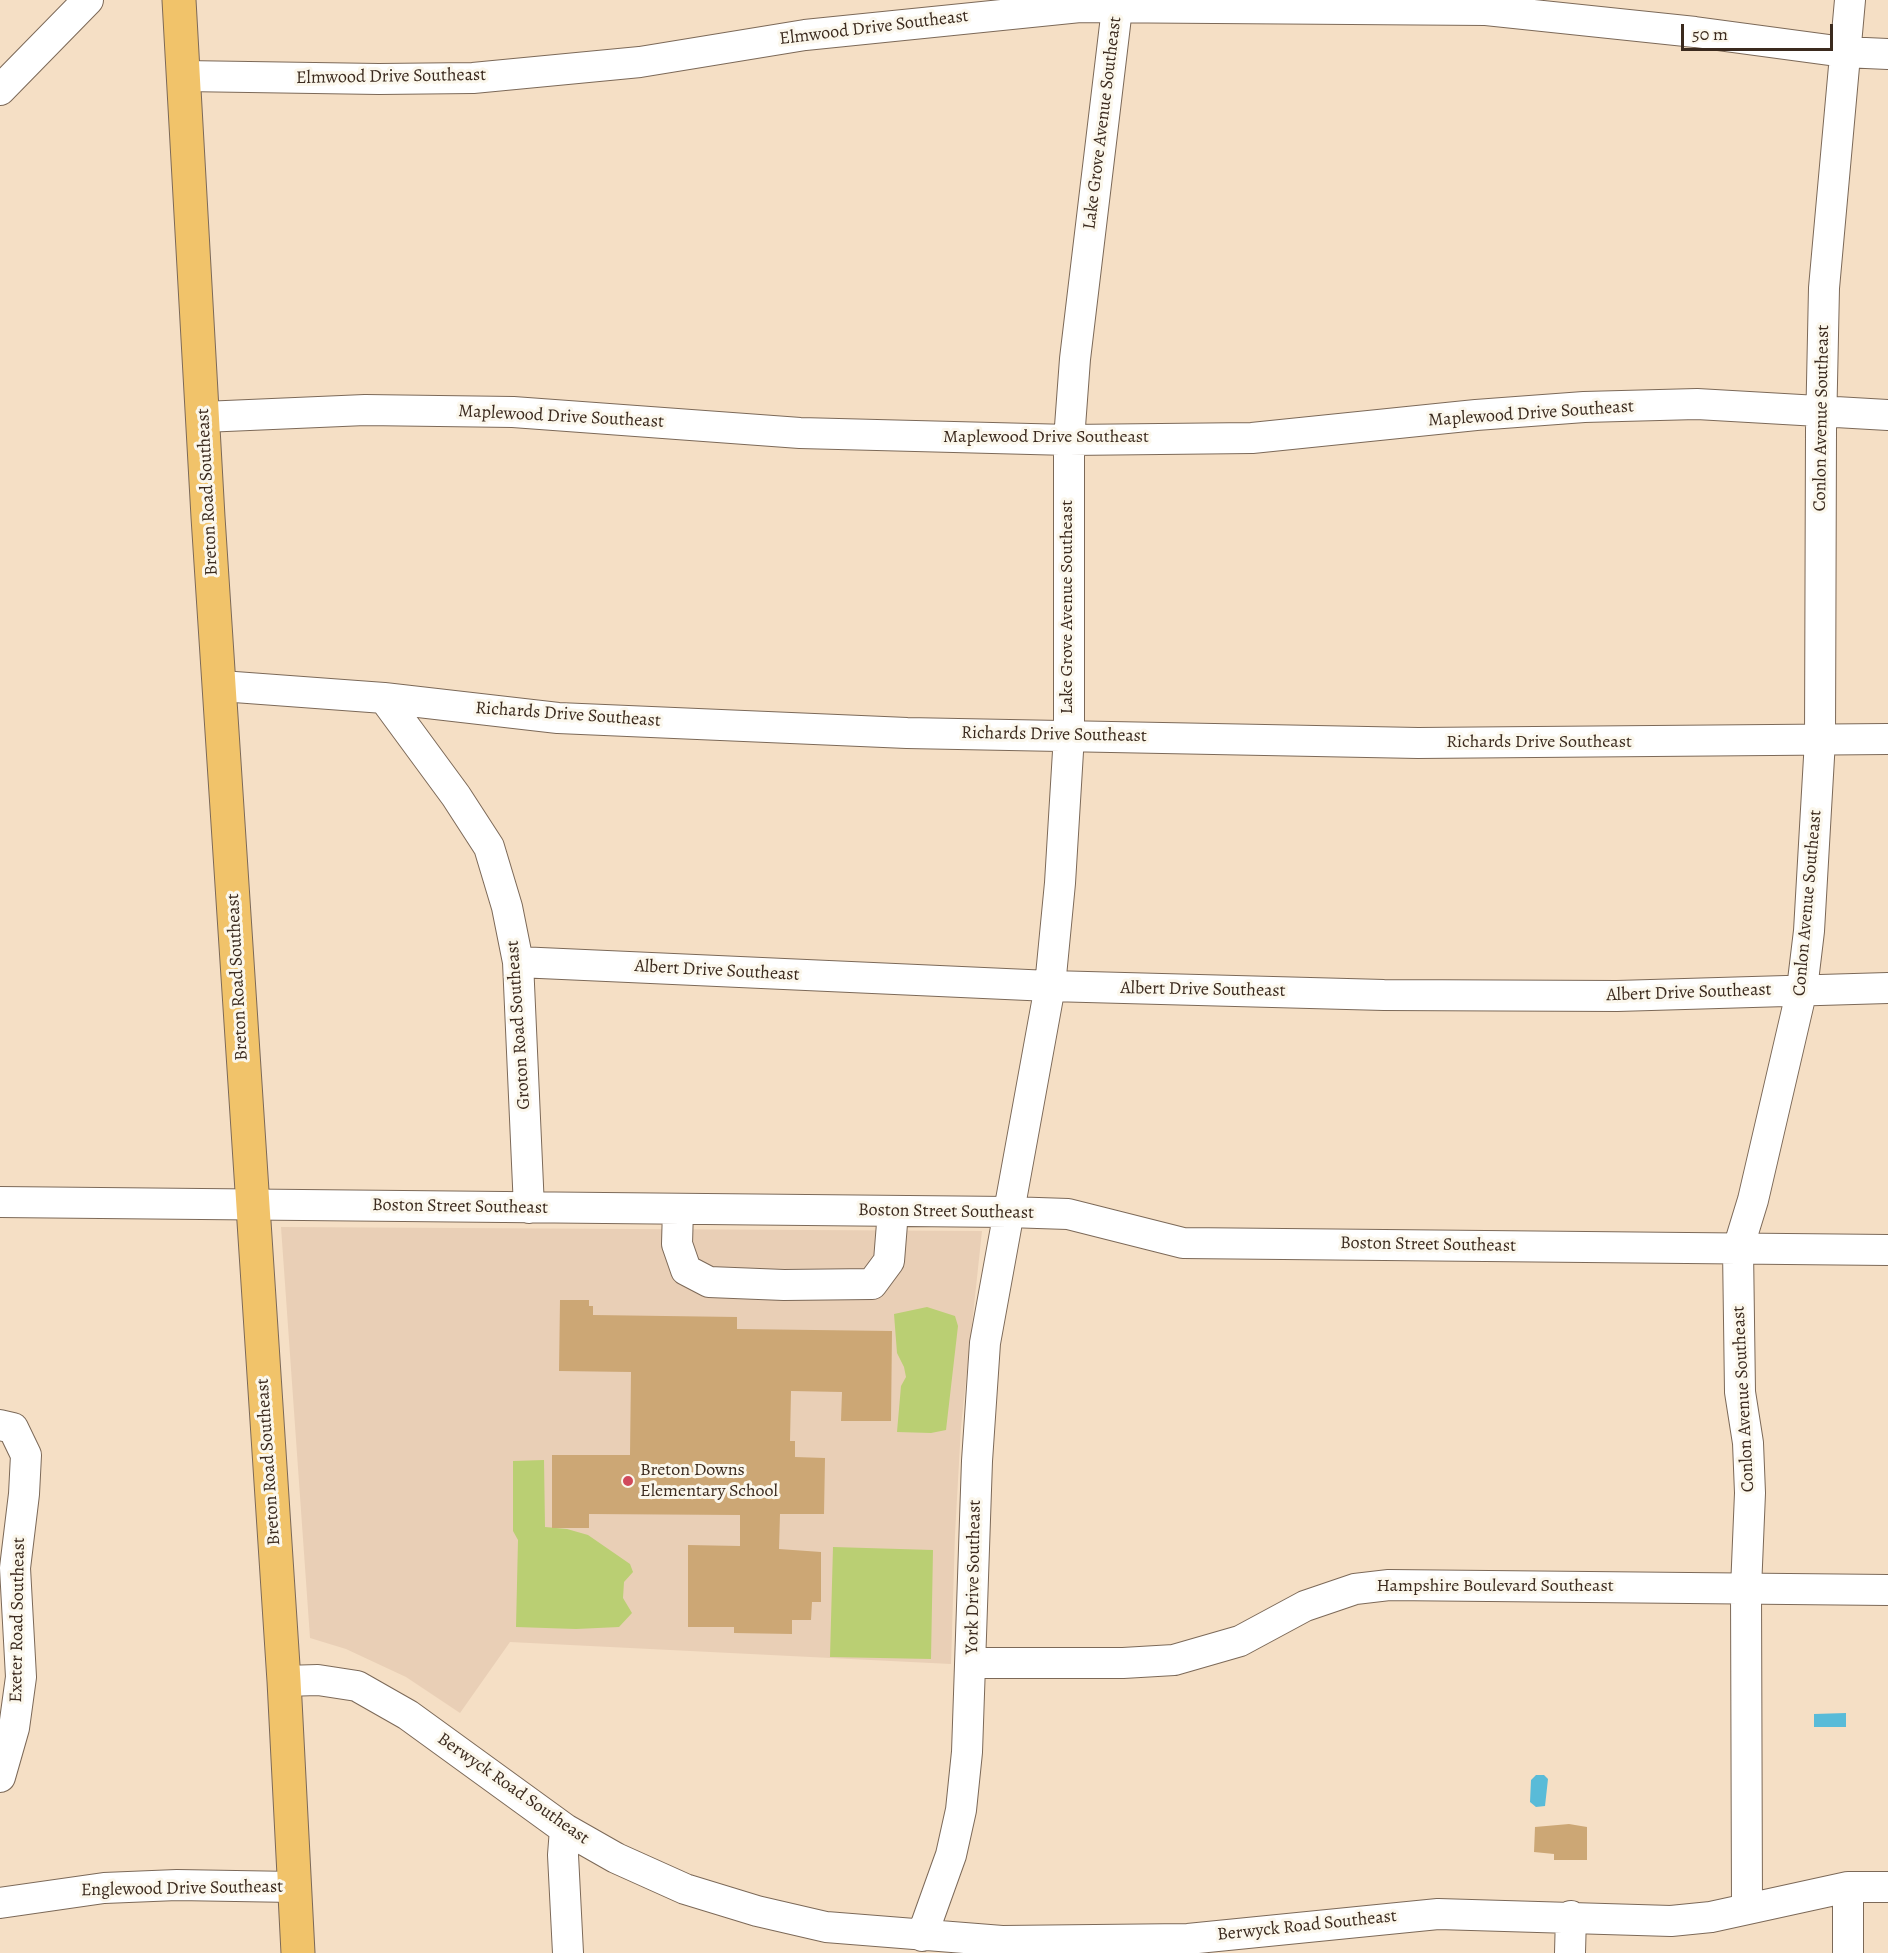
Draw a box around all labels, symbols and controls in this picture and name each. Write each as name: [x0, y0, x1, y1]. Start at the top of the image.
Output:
street label: Elmwood Drive Southeast: [778, 6, 970, 50]
scale bar: [1684, 12, 1836, 50]
street label: Lake Grove Avenue Southeast: [1079, 15, 1127, 231]
text: 50 m: [1692, 22, 1728, 46]
street label: Elmwood Drive Southeast: [296, 65, 486, 89]
street label: Conlon Avenue Southeast: [1810, 324, 1834, 512]
street label: Maplewood Drive Southeast: [1427, 396, 1635, 432]
street label: Maplewood Drive Southeast: [458, 401, 664, 433]
street label: Breton Road Southeast: [193, 408, 223, 576]
street label: Maplewood Drive Southeast: [943, 427, 1149, 449]
street label: Lake Grove Avenue Southeast: [1057, 500, 1079, 714]
street label: Richards Drive Southeast: [475, 698, 661, 732]
street label: Richards Drive Southeast: [961, 723, 1147, 747]
street label: Richards Drive Southeast: [1446, 732, 1632, 754]
street label: Conlon Avenue Southeast: [1789, 809, 1827, 997]
street label: Breton Road Southeast: [223, 893, 253, 1061]
street label: Groton Road Southeast: [502, 940, 536, 1110]
street label: Albert Drive Southeast: [634, 956, 800, 986]
street label: Albert Drive Southeast: [1120, 978, 1286, 1002]
street label: Albert Drive Southeast: [1606, 979, 1772, 1007]
street label: Boston Street Southeast: [372, 1195, 548, 1219]
street label: Boston Street Southeast: [858, 1200, 1034, 1224]
street label: Boston Street Southeast: [1340, 1233, 1516, 1257]
street label: Conlon Avenue Southeast: [1728, 1305, 1760, 1493]
street label: Breton Road Southeast: [252, 1378, 286, 1546]
place label: Breton Downs Elementary School: [640, 1460, 778, 1502]
marker: Breton Downs Elementary School: [621, 1474, 635, 1488]
street label: York Drive Southeast: [962, 1500, 986, 1654]
street label: Exeter Road Southeast: [6, 1537, 30, 1703]
street label: Hampshire Boulevard Southeast: [1376, 1576, 1614, 1598]
street label: Berwyck Road Southeast: [433, 1728, 593, 1850]
street label: Englewood Drive Southeast: [81, 1876, 283, 1902]
street label: Berwyck Road Southeast: [1216, 1906, 1398, 1946]

